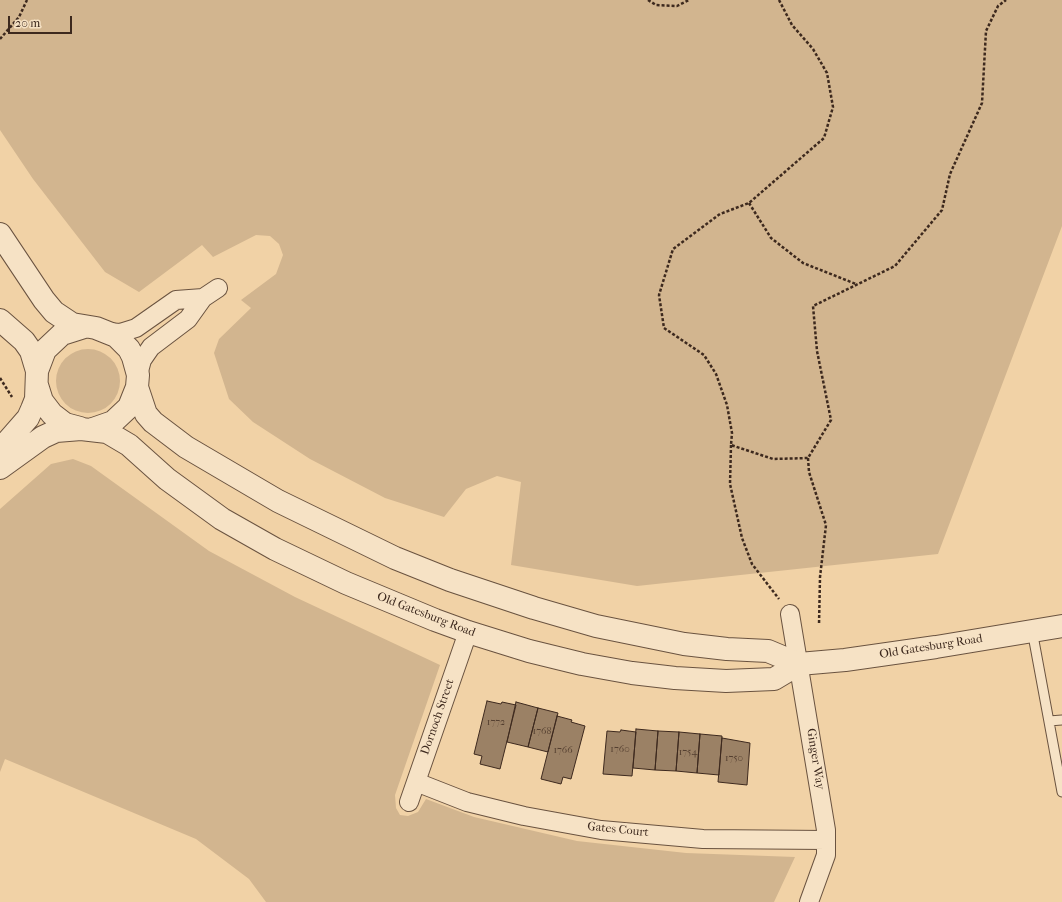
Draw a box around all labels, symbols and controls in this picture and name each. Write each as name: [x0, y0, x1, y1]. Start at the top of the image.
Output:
scale bar: [10, 8, 74, 34]
text: 20 m: [15, 16, 40, 30]
street label: Old Gatesburg Road: [375, 590, 477, 640]
street label: Old Gatesburg Road: [878, 632, 984, 662]
street label: Dornoch Street: [418, 677, 458, 757]
house number: 1772: [487, 717, 505, 729]
house number: 1768: [533, 726, 551, 738]
street label: Ginger Way: [803, 727, 827, 791]
house number: 1760: [610, 744, 630, 756]
house number: 1766: [553, 745, 573, 757]
house number: 1754: [679, 747, 697, 759]
house number: 1750: [725, 753, 743, 765]
street label: Gates Court: [587, 820, 649, 840]

